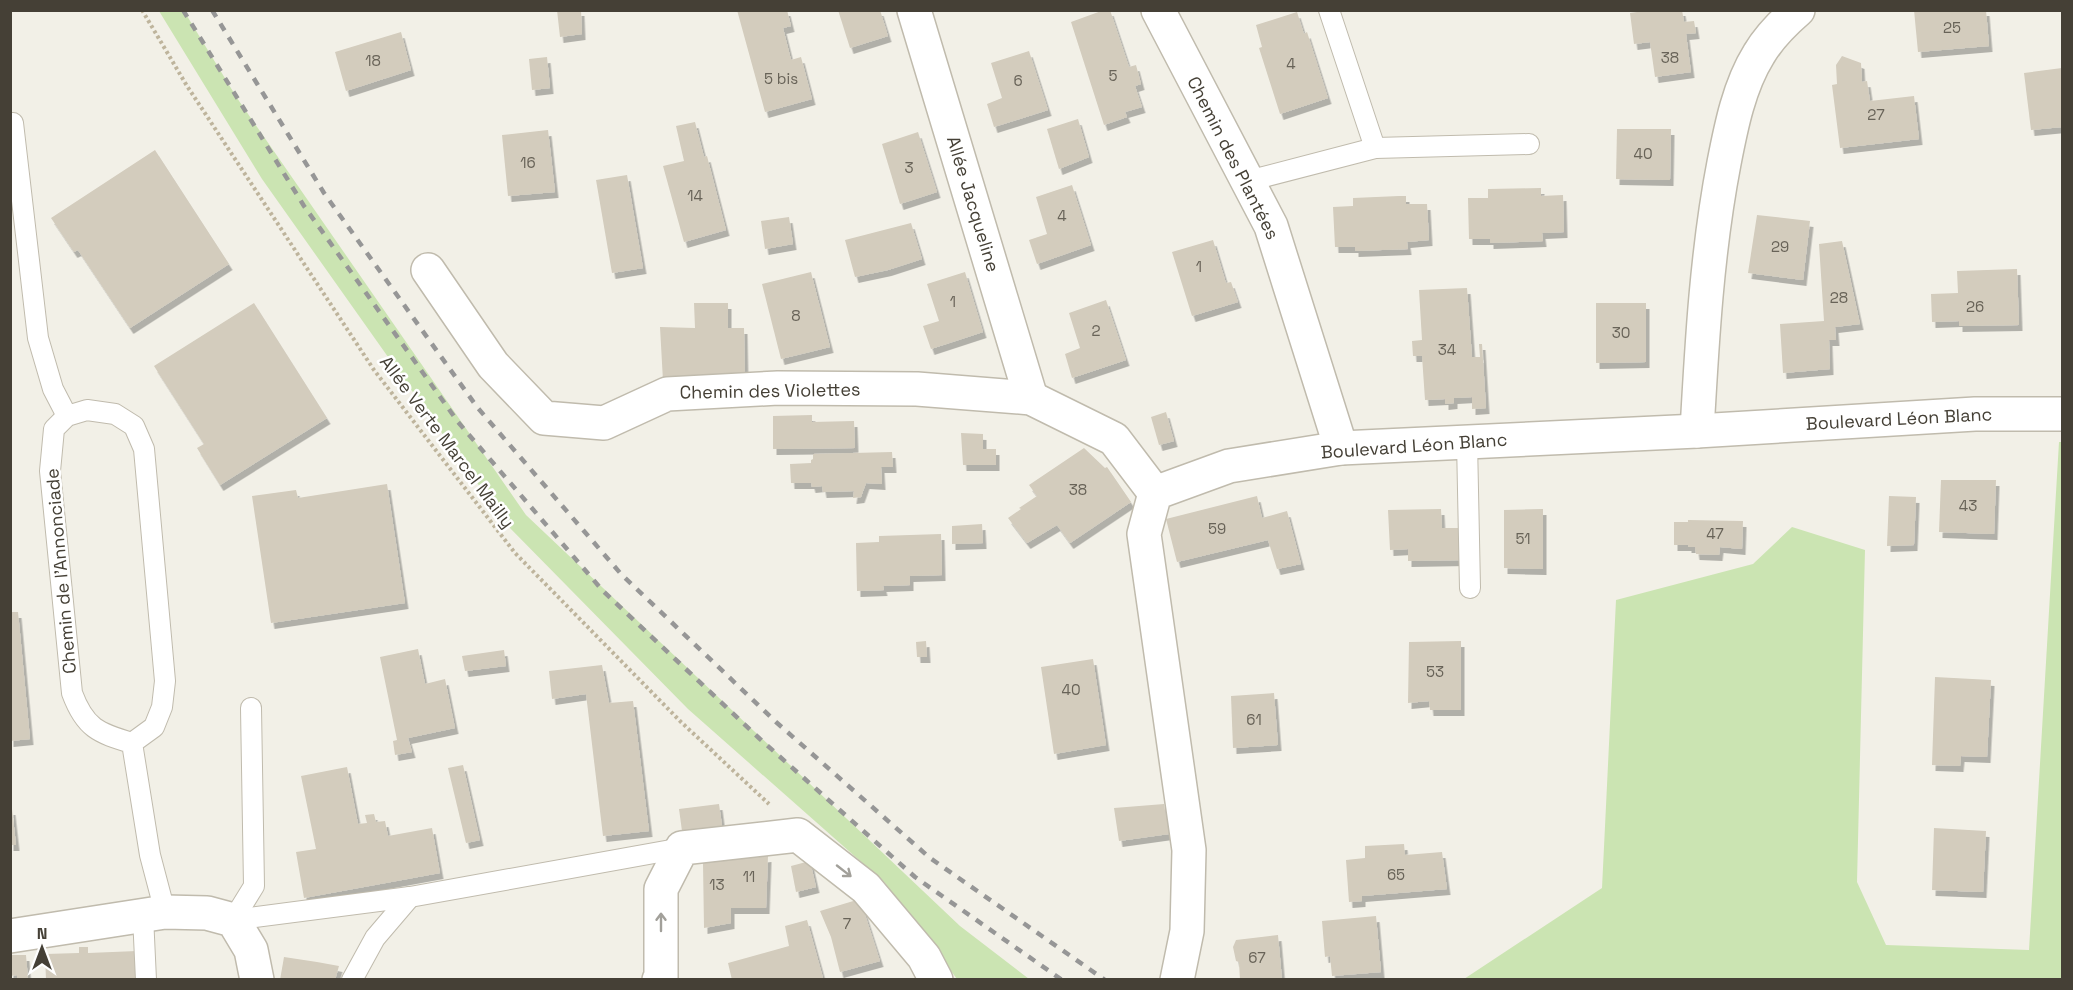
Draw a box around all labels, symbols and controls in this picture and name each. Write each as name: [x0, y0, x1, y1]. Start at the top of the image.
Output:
house number: 25: [1943, 18, 1961, 37]
house number: 38: [1661, 48, 1679, 67]
house number: 18: [365, 51, 381, 70]
house number: 4: [1286, 54, 1296, 73]
house number: 5: [1109, 66, 1118, 85]
house number: 5 bis: [764, 69, 798, 88]
house number: 6: [1013, 71, 1023, 90]
street label: Chemin des Plantées: [1182, 72, 1285, 243]
house number: 27: [1867, 105, 1885, 124]
street label: Allée Jacqueline: [942, 133, 1005, 275]
house number: 40: [1634, 144, 1653, 163]
house number: 16: [520, 153, 536, 172]
house number: 3: [904, 158, 914, 177]
house number: 14: [687, 186, 703, 205]
house number: 4: [1057, 206, 1067, 225]
house number: 29: [1771, 237, 1789, 256]
house number: 1: [1196, 257, 1202, 276]
house number: 28: [1830, 288, 1848, 307]
house number: 1: [950, 292, 956, 311]
house number: 26: [1966, 297, 1984, 316]
house number: 8: [791, 306, 801, 325]
house number: 2: [1091, 321, 1101, 340]
house number: 30: [1612, 323, 1630, 342]
house number: 34: [1438, 340, 1456, 359]
street label: Allée Verte Marcel Mailly: [375, 351, 520, 532]
street label: Chemin des Violettes: [679, 377, 861, 404]
street label: Boulevard Léon Blanc: [1805, 402, 1993, 435]
street label: Boulevard Léon Blanc: [1320, 428, 1508, 463]
street label: Chemin de l'Annonciade: [40, 467, 81, 675]
house number: 38: [1069, 480, 1087, 499]
house number: 43: [1959, 496, 1977, 515]
house number: 59: [1208, 519, 1226, 538]
house number: 47: [1706, 524, 1724, 543]
house number: 51: [1515, 529, 1531, 548]
house number: 53: [1426, 662, 1444, 681]
house number: 40: [1062, 680, 1081, 699]
house number: 61: [1246, 710, 1262, 729]
one-way arrow: [836, 864, 852, 877]
house number: 65: [1387, 865, 1405, 884]
house number: 11: [743, 867, 755, 886]
house number: 13: [709, 875, 725, 894]
one-way arrow: [655, 912, 667, 932]
house number: 7: [843, 914, 851, 933]
north arrow: [12, 918, 72, 978]
text: N: [37, 923, 47, 944]
house number: 67: [1248, 948, 1266, 967]

